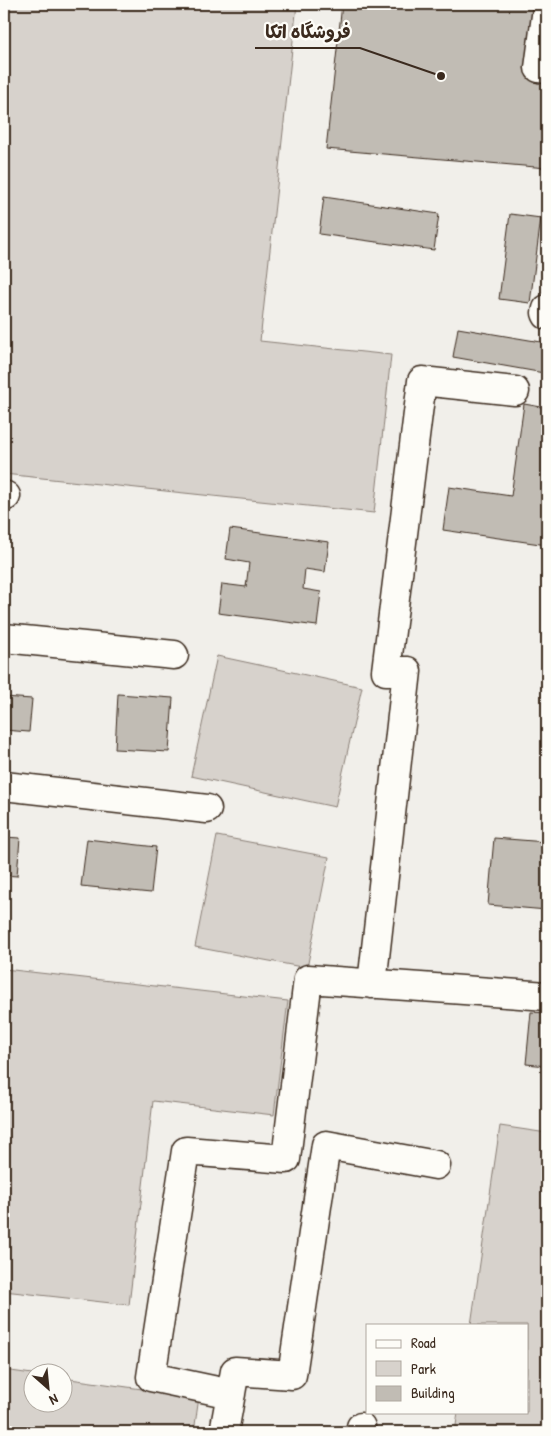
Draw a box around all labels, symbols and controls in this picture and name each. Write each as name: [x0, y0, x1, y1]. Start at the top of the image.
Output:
callout: فروشگاه اتکا: [255, 15, 360, 48]
text: فروشگاه اتکا: [265, 19, 351, 44]
legend: [366, 1324, 528, 1414]
text: Road: [411, 1332, 436, 1353]
text: Park: [411, 1358, 436, 1379]
north arrow: [22, 1364, 72, 1414]
text: Building: [411, 1382, 455, 1403]
text: N: [46, 1390, 62, 1410]

